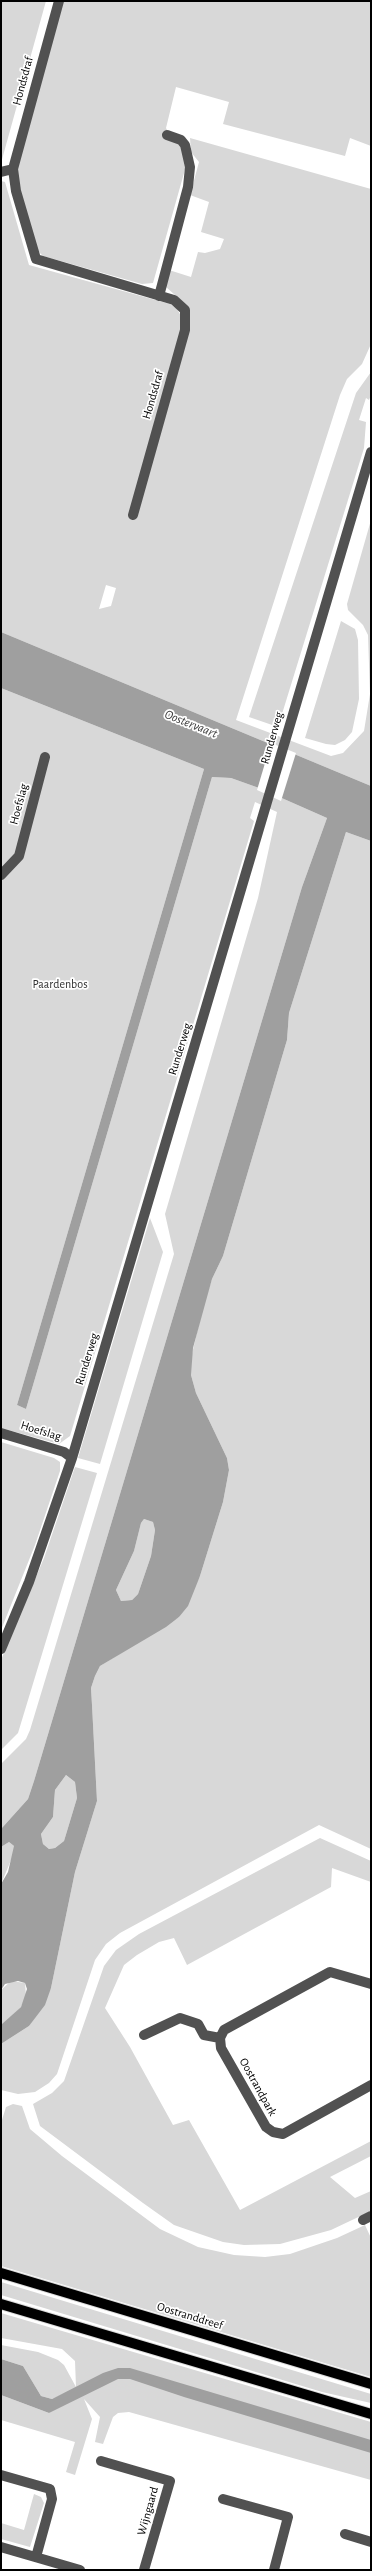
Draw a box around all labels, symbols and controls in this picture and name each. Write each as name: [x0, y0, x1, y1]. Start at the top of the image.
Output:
street label: Hondsdraf: [10, 55, 36, 107]
street label: Hondsdraf: [139, 369, 167, 421]
water label: Oostervaart: [162, 706, 220, 742]
street label: Runderweg: [258, 710, 286, 766]
street label: Hoefslag: [7, 782, 31, 826]
park label: Paardenbos: [32, 977, 88, 991]
street label: Runderweg: [165, 1021, 195, 1077]
street label: Runderweg: [72, 1331, 102, 1387]
street label: Hoefslag: [19, 1418, 63, 1444]
street label: Oostrandpark: [236, 2055, 280, 2119]
street label: Oostranddreef: [155, 2299, 225, 2333]
street label: Wijngaard: [134, 2485, 162, 2537]

